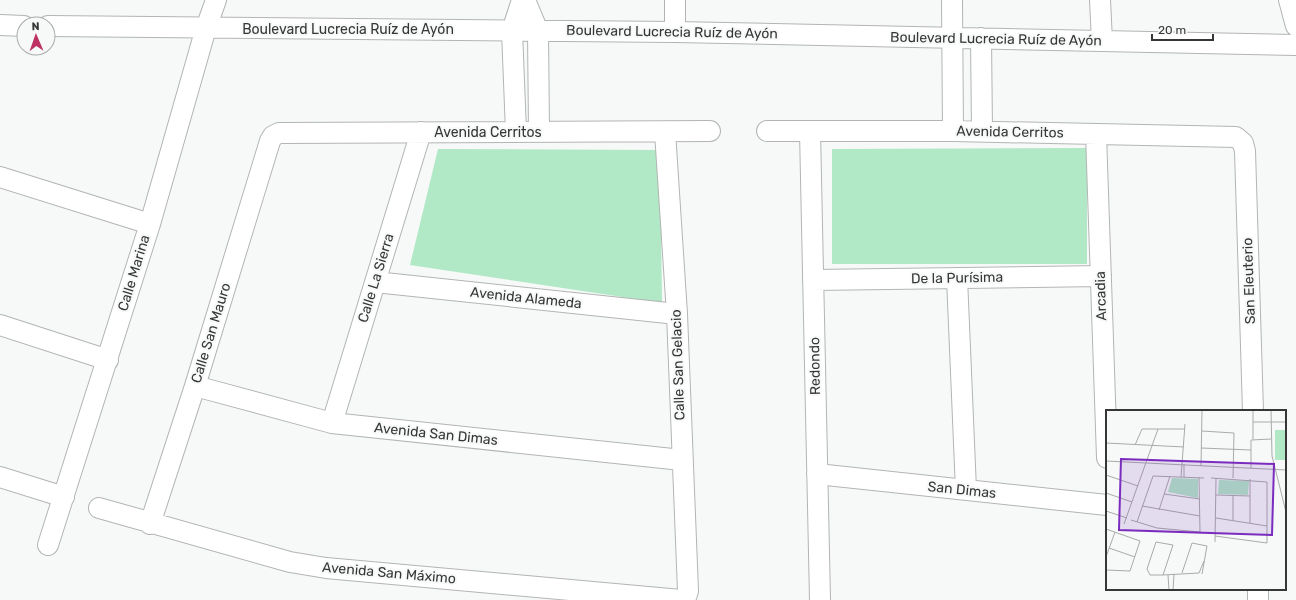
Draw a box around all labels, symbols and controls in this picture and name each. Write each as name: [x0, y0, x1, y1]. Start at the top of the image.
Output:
north arrow: [16, 16, 56, 56]
scale bar: [1152, 16, 1213, 42]
text: N: [31, 20, 40, 33]
street label: Boulevard Lucrecia Ruíz de Ayón: [242, 21, 454, 38]
street label: Boulevard Lucrecia Ruíz de Ayón: [566, 22, 778, 42]
text: 20 m: [1158, 23, 1186, 37]
street label: Boulevard Lucrecia Ruíz de Ayón: [890, 29, 1102, 49]
street label: Avenida Cerritos: [956, 123, 1064, 141]
street label: Avenida Cerritos: [434, 124, 542, 141]
street label: Calle La Sierra: [354, 231, 398, 325]
street label: Calle Marina: [114, 233, 154, 313]
street label: San Eleuterio: [1239, 237, 1259, 325]
street label: De la Purísima: [911, 269, 1003, 287]
street label: Arcadia: [1092, 271, 1110, 321]
street label: Calle San Mauro: [188, 281, 234, 385]
street label: Avenida Alameda: [469, 284, 583, 312]
street label: Calle San Gelacio: [668, 309, 688, 421]
street label: Redondo: [806, 337, 824, 395]
inset map: [1106, 410, 1286, 590]
street label: Avenida San Dimas: [373, 419, 499, 449]
street label: San Dimas: [927, 478, 997, 502]
street label: Avenida San Máximo: [321, 559, 457, 587]

